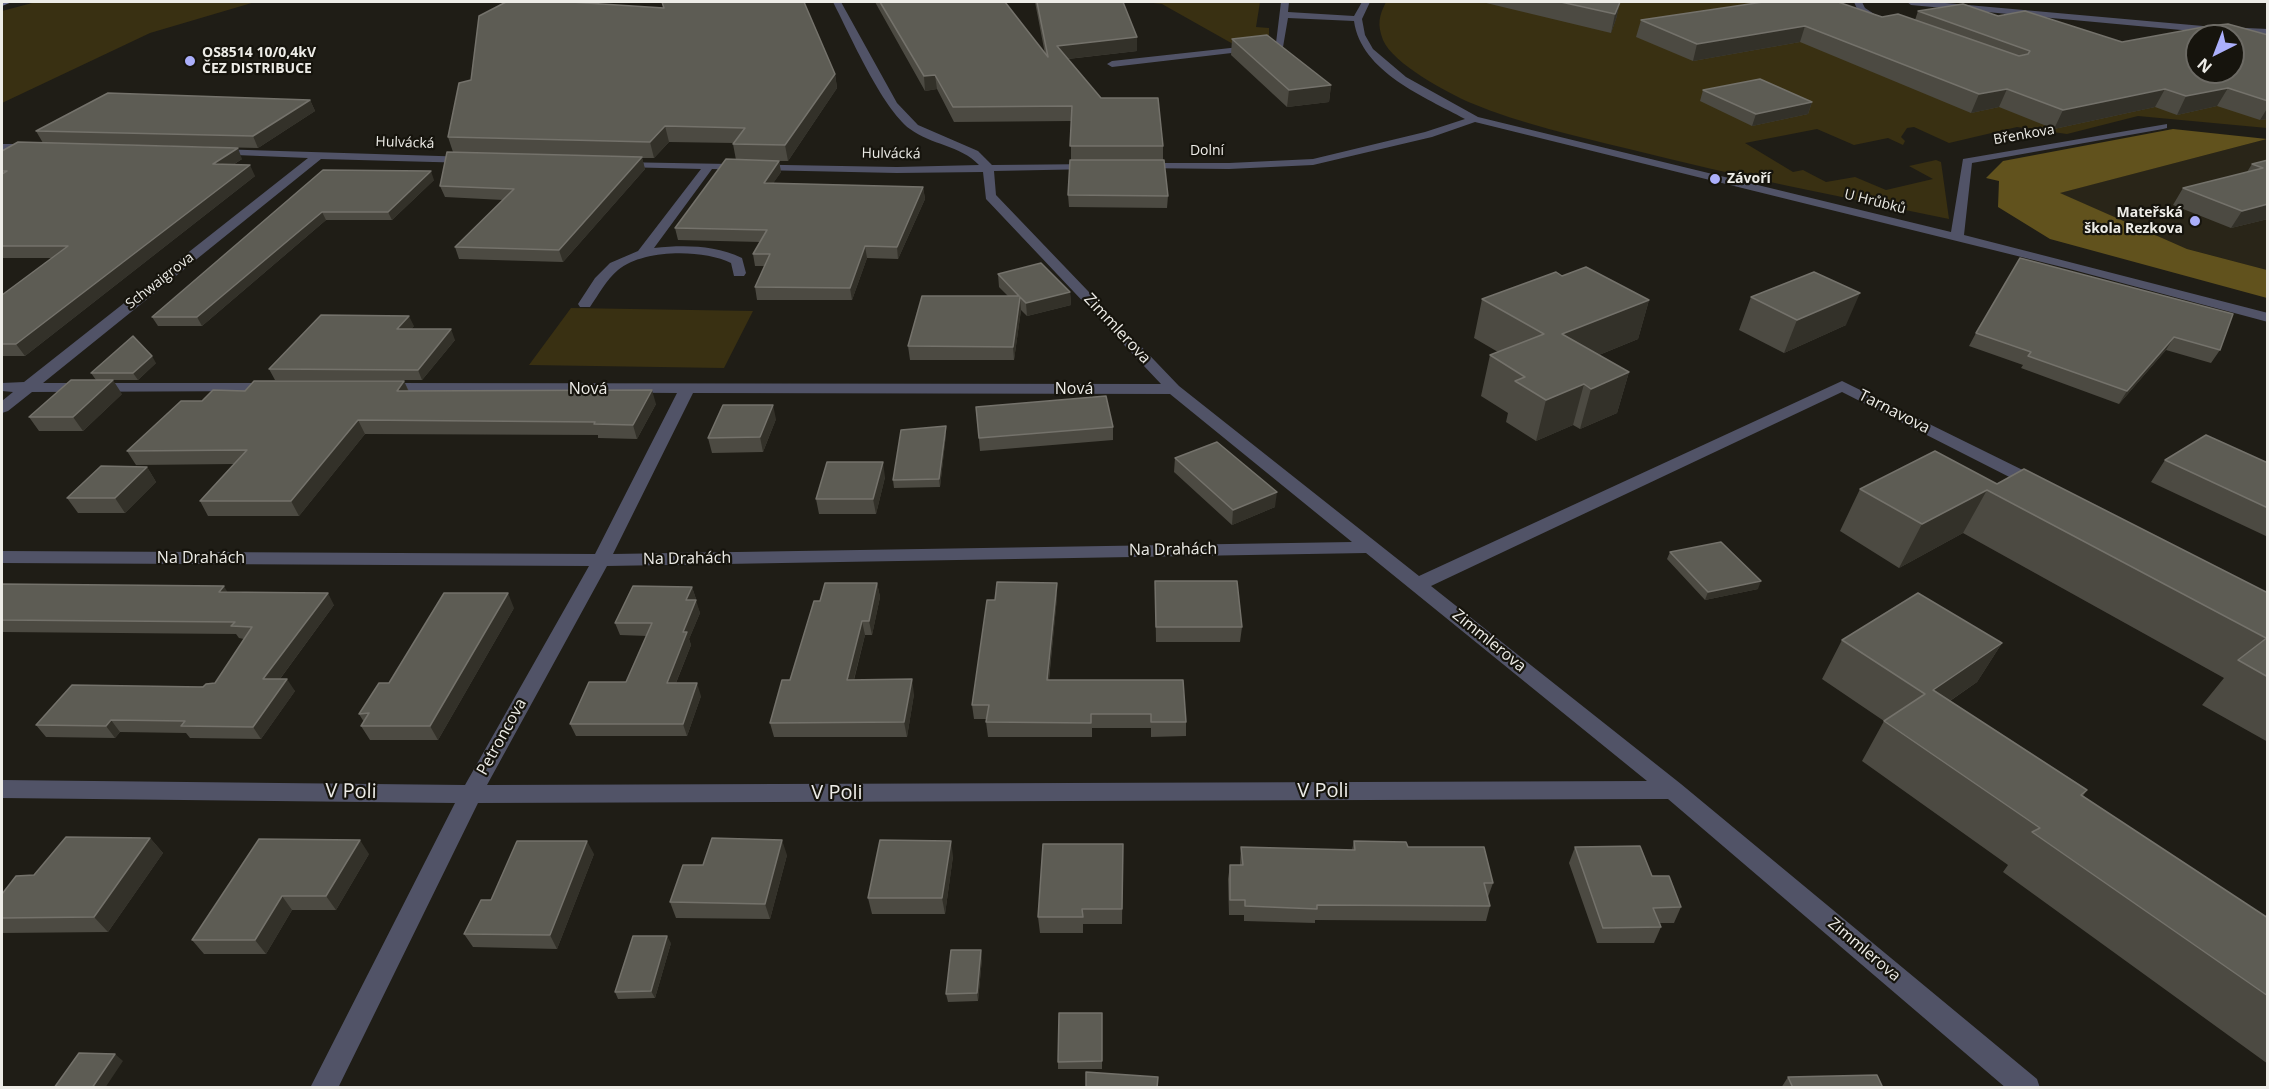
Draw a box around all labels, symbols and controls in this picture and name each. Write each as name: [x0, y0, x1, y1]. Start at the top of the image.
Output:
north arrow: [2185, 24, 2245, 84]
place label: OS8514 10/0,4kV ČEZ DISTRIBUCE: [202, 45, 316, 78]
text: N: [2192, 53, 2216, 78]
marker: OS8514 10/0,4kV ČEZ DISTRIBUCE: [183, 54, 197, 68]
street label: Břenkova: [1992, 121, 2056, 149]
street label: Hulvácká: [375, 134, 435, 152]
street label: Dolní: [1190, 143, 1224, 159]
street label: Hulvácká: [861, 145, 921, 163]
place label: Závoří: [1727, 171, 1771, 187]
marker: Závoří: [1708, 172, 1722, 186]
street label: U Hrůbků: [1842, 186, 1908, 218]
place label: Mateřská škola Rezkova: [2084, 205, 2183, 238]
marker: Mateřská škola Rezkova: [2188, 214, 2202, 228]
street label: Schwaigrova: [123, 249, 197, 313]
street label: Zimmlerova: [1080, 290, 1154, 368]
street label: Nová: [569, 379, 607, 399]
street label: Nová: [1055, 379, 1093, 399]
street label: Tarnavova: [1855, 386, 1933, 438]
street label: Na Drahách: [1129, 540, 1217, 560]
street label: Na Drahách: [157, 548, 245, 568]
street label: Na Drahách: [643, 549, 731, 569]
street label: Zimmlerova: [1448, 606, 1530, 676]
street label: Petroncova: [473, 695, 531, 779]
street label: V Poli: [1297, 779, 1349, 803]
street label: V Poli: [325, 780, 377, 804]
street label: V Poli: [811, 781, 863, 805]
street label: Zimmlerova: [1824, 914, 1904, 986]

